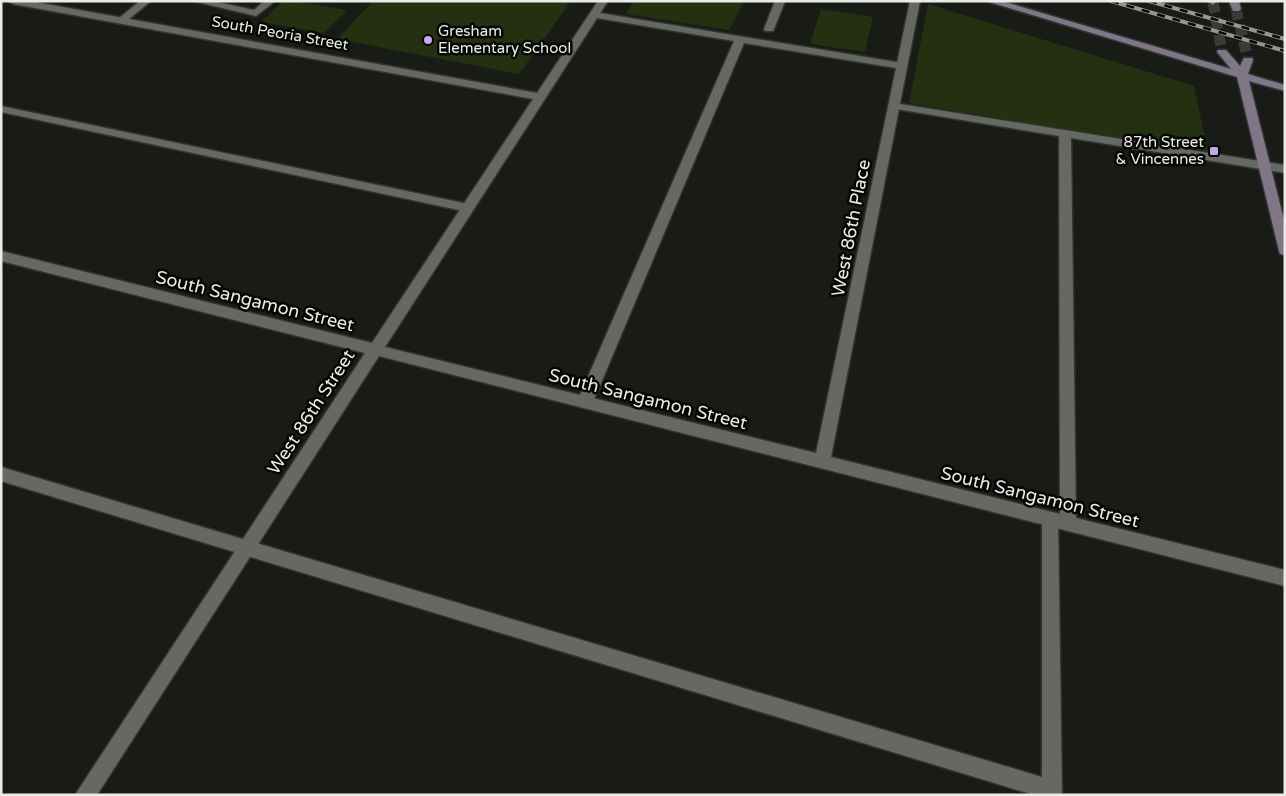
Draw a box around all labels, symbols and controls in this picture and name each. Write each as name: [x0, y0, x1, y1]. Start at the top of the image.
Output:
street label: South Peoria Street: [210, 12, 350, 54]
place label: Gresham Elementary School: [438, 22, 571, 57]
marker: Gresham Elementary School: [422, 34, 434, 46]
place label: 87th Street & Vincennes: [1116, 133, 1204, 168]
marker: 87th Street & Vincennes: [1208, 145, 1220, 157]
street label: West 86th Place: [827, 158, 875, 298]
street label: South Sangamon Street: [154, 266, 357, 336]
street label: West 86th Street: [262, 345, 360, 478]
street label: South Sangamon Street: [547, 364, 750, 434]
street label: South Sangamon Street: [939, 462, 1142, 532]

